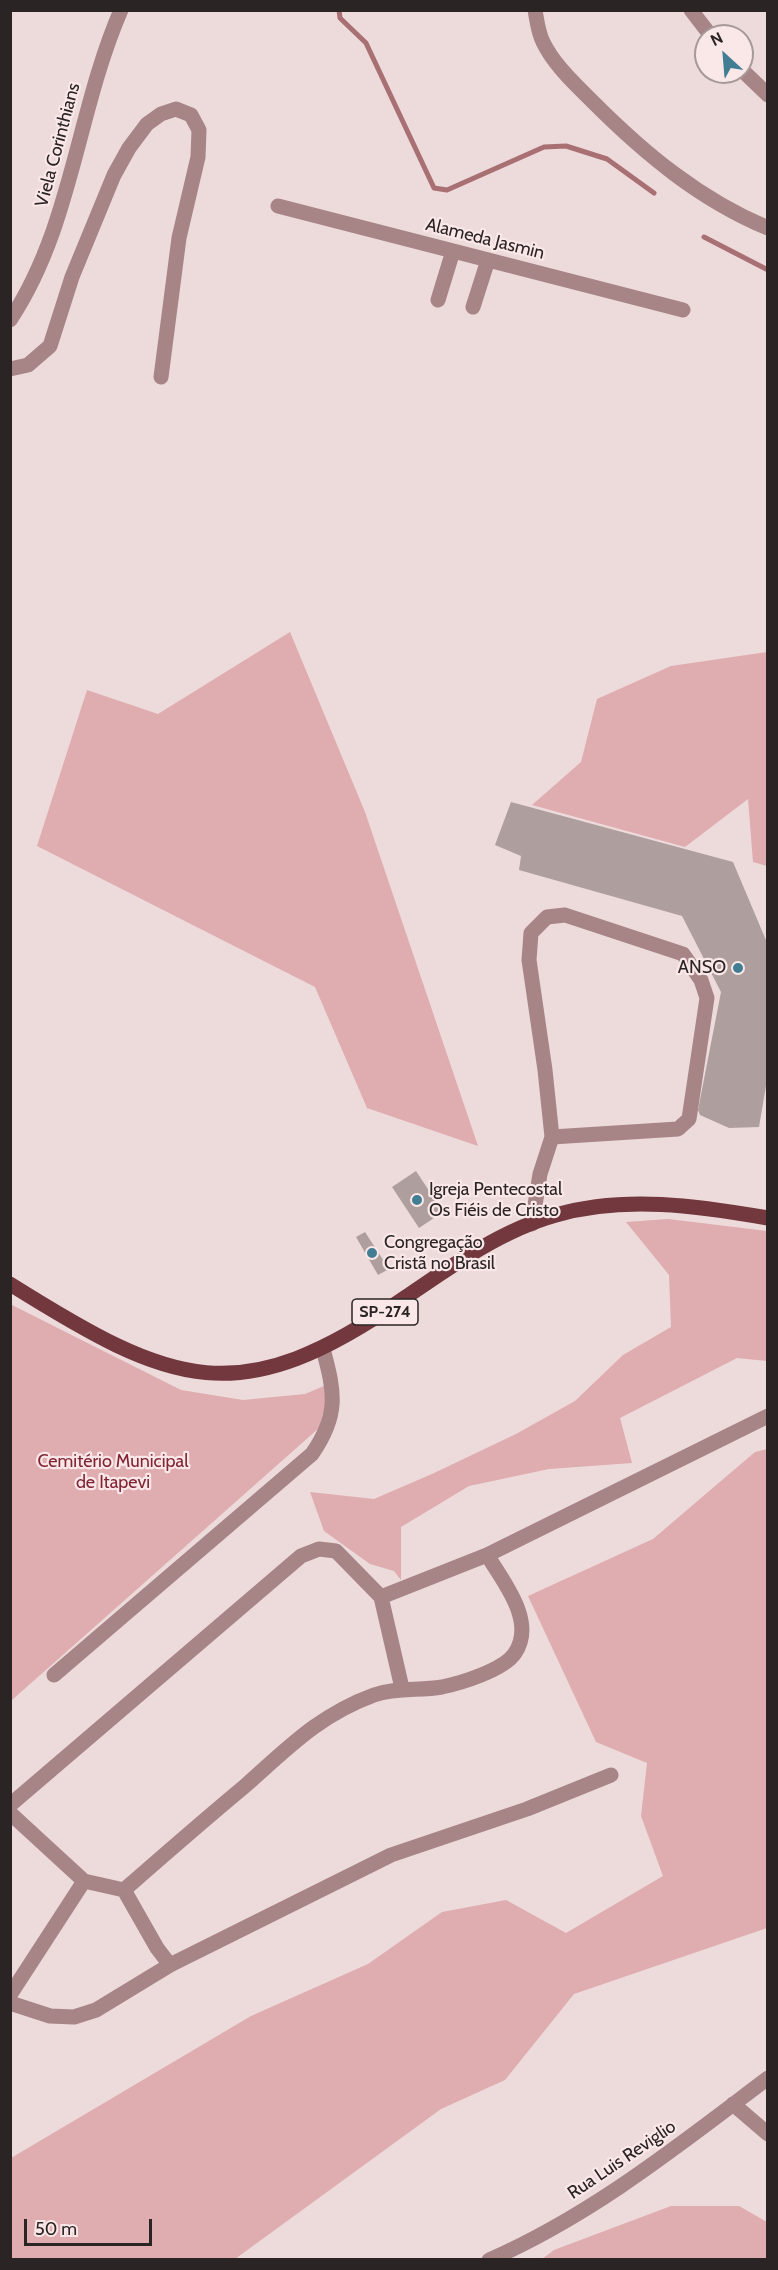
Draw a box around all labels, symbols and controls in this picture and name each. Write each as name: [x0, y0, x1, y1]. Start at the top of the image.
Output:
north arrow: [694, 24, 754, 84]
text: N: [708, 28, 726, 50]
street label: Viela Corinthians: [31, 81, 85, 209]
street label: Alameda Jasmin: [423, 214, 547, 264]
place label: ANSO: [678, 957, 726, 979]
marker: ANSO: [731, 961, 745, 975]
place label: Igreja Pentecostal Os Fiéis de Cristo: [429, 1179, 562, 1222]
marker: Igreja Pentecostal Os Fiéis de Cristo: [410, 1193, 424, 1207]
place label: Congregação Cristã no Brasil: [384, 1232, 495, 1274]
marker: Congregação Cristã no Brasil: [365, 1246, 379, 1260]
road number: SP-274: [352, 1299, 418, 1325]
park label: Cemitério Municipal de Itapevi: [38, 1451, 188, 1494]
street label: Rua Luis Reviglio: [564, 2116, 680, 2204]
scale bar: [27, 2207, 154, 2245]
text: 50 m: [35, 2218, 77, 2240]

